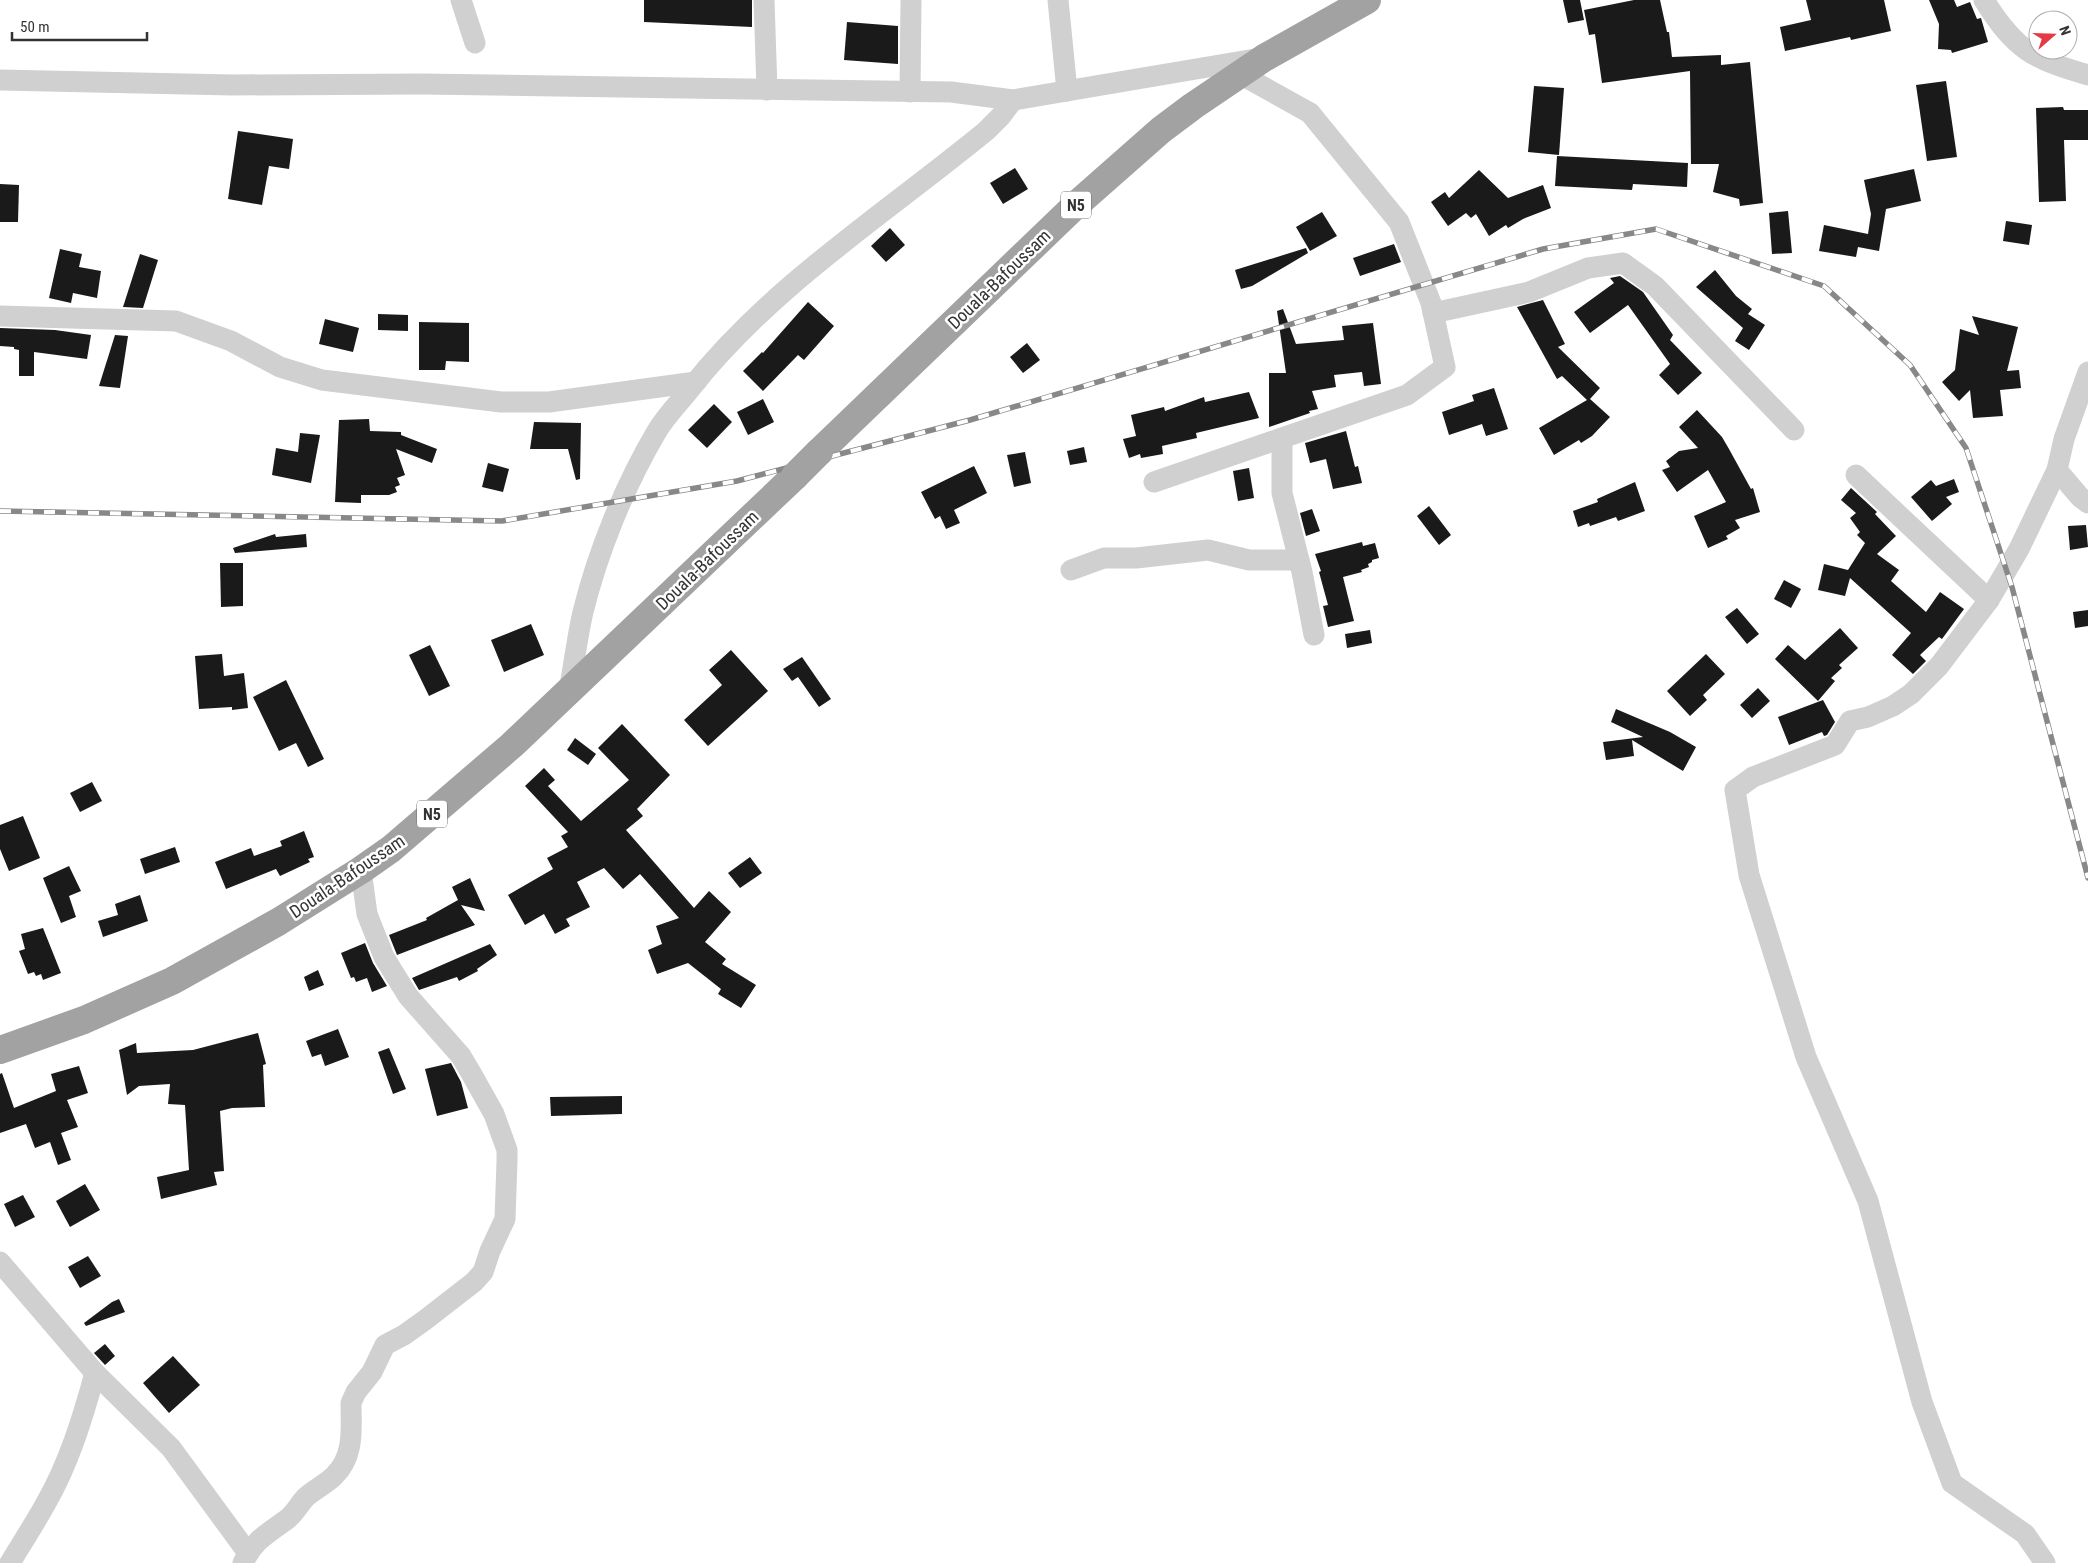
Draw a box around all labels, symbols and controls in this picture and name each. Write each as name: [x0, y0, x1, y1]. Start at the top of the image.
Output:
scale bar: [12, 10, 148, 42]
north arrow: [2028, 10, 2078, 60]
text: 50 m: [20, 18, 50, 36]
text: N: [2056, 24, 2074, 37]
road number: N5: [1061, 192, 1091, 218]
street label: Douala-Bafoussam: [943, 225, 1055, 333]
street label: Douala-Bafoussam: [651, 506, 763, 614]
road number: N5: [417, 801, 447, 828]
street label: Douala-Bafoussam: [285, 830, 409, 922]

